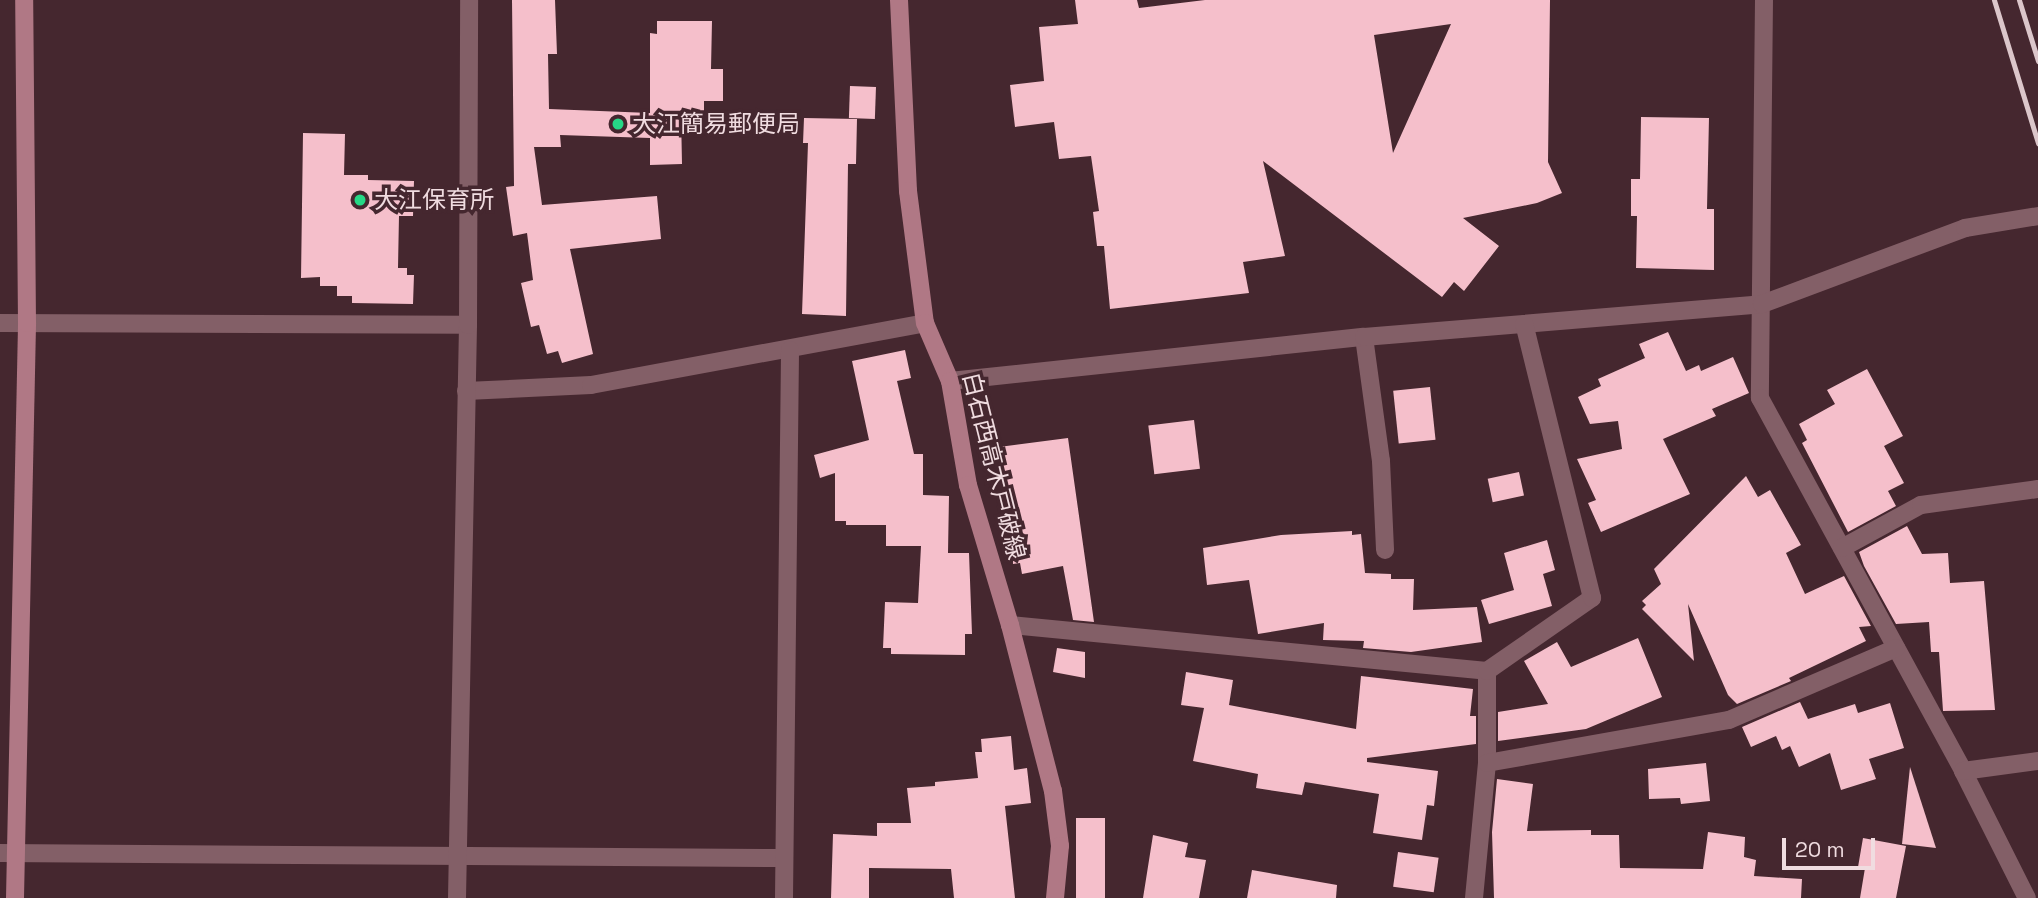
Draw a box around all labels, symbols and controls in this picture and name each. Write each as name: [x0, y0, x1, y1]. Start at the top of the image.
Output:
place label: 大江簡易郵便局: [632, 110, 800, 138]
marker: 大江簡易郵便局: [610, 116, 626, 132]
place label: 大江保育所: [374, 186, 494, 214]
marker: 大江保育所: [352, 192, 368, 208]
street label: 白石西高木戸破線: [957, 369, 1031, 563]
scale bar: [1786, 824, 1879, 868]
text: 20 m: [1795, 836, 1845, 863]

